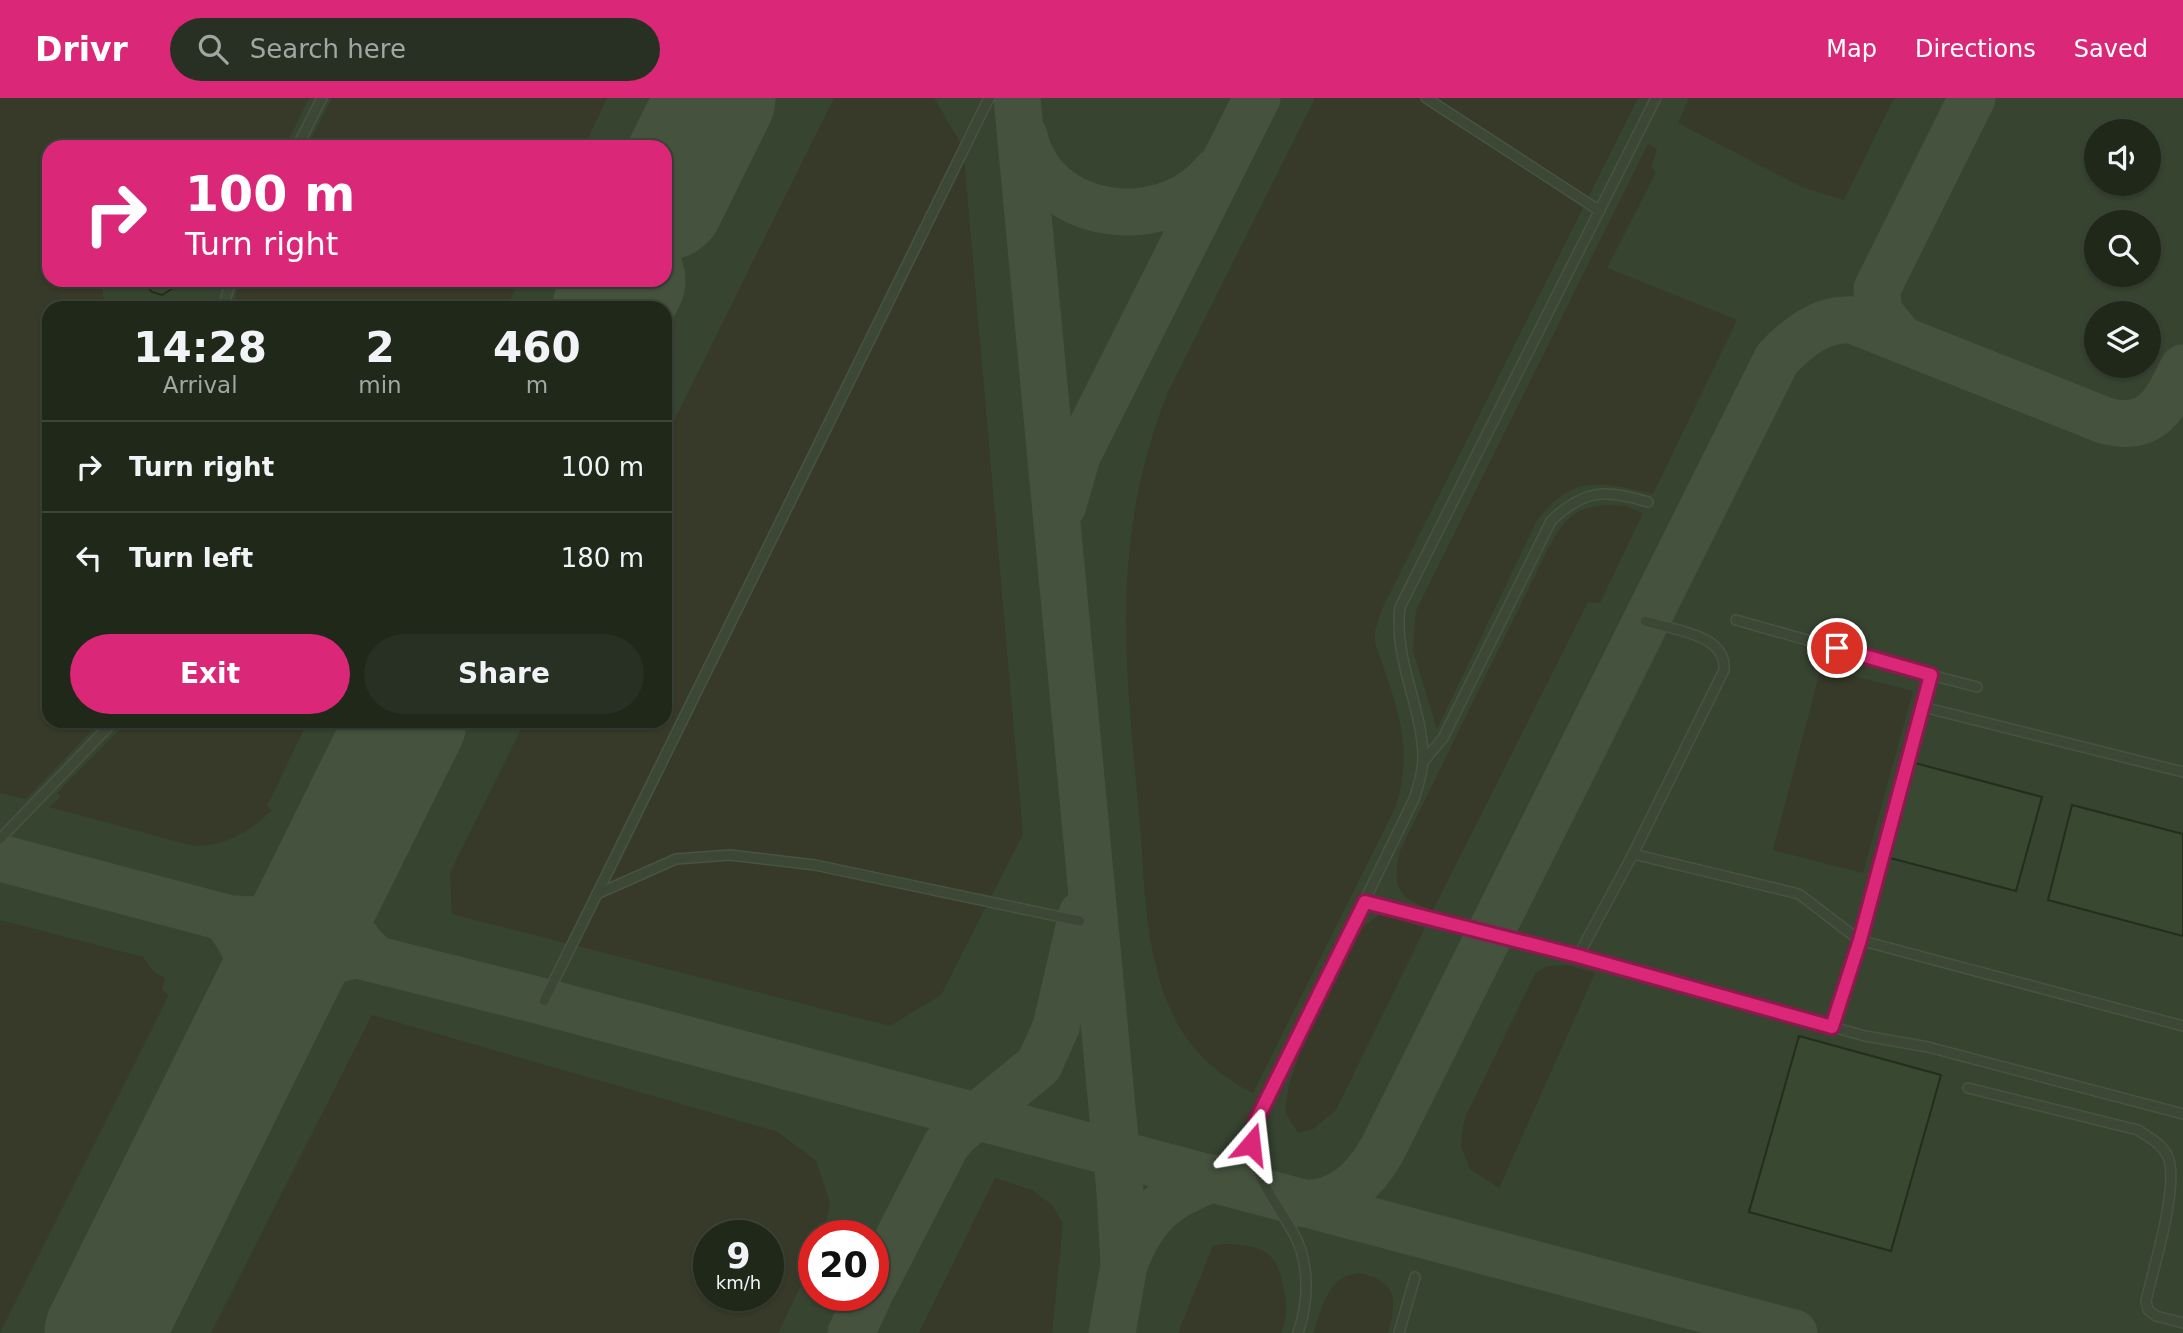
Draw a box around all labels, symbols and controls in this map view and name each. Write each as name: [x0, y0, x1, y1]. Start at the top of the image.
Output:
search box: [170, 18, 660, 81]
text: Drivr: [35, 30, 128, 69]
icon: search: [194, 30, 232, 68]
text: Search here: [250, 34, 406, 64]
text: Map: [1826, 35, 1877, 63]
text: Directions: [1915, 35, 2036, 63]
text: Saved: [2074, 35, 2148, 63]
map controls: [2084, 119, 2161, 378]
button: sound: [2084, 119, 2161, 196]
text: 100 m: [185, 166, 355, 223]
icon: right: [70, 168, 161, 259]
button: search: [2084, 210, 2161, 287]
text: Turn right: [185, 225, 338, 263]
button: layers: [2084, 301, 2161, 378]
text: 14:28: [133, 323, 267, 372]
text: 2: [365, 323, 395, 372]
text: 460: [493, 323, 581, 372]
text: Arrival: [163, 372, 238, 398]
text: min: [358, 372, 402, 398]
text: m: [526, 372, 548, 398]
icon: right: [70, 448, 108, 486]
text: Turn right: [129, 452, 274, 482]
text: 100 m: [561, 452, 644, 482]
icon: left: [70, 539, 108, 577]
text: Turn left: [129, 543, 253, 573]
text: 180 m: [561, 543, 644, 573]
pin: [1807, 618, 1867, 678]
icon: arrive: [1818, 629, 1856, 667]
button: Exit: [70, 634, 350, 714]
button: Share: [364, 634, 644, 714]
position arrow: [1214, 1107, 1288, 1181]
speed limit sign: 20: [798, 1220, 889, 1311]
text: 9: [726, 1236, 751, 1276]
text: km/h: [716, 1272, 761, 1293]

